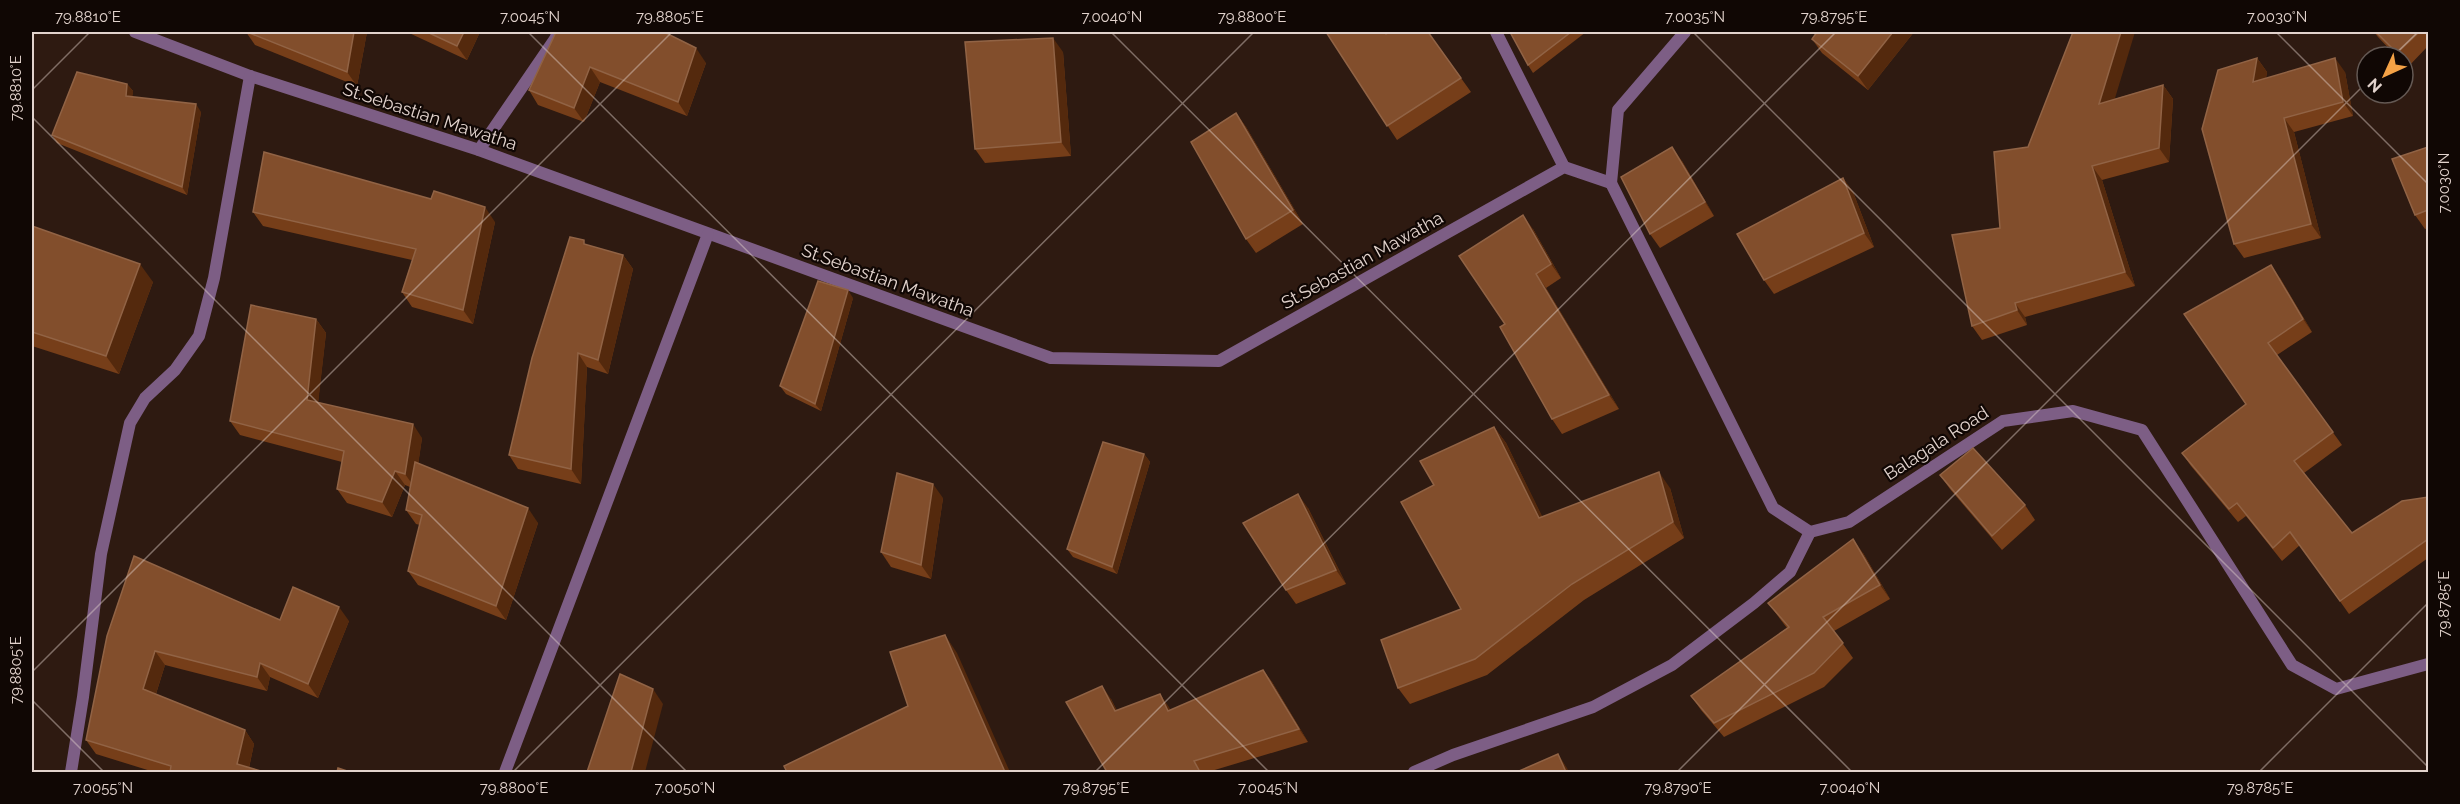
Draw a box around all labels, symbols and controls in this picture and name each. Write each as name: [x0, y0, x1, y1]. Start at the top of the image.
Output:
text: 79.8810°E: [55, 8, 121, 26]
text: 7.0045°N: [500, 8, 560, 26]
text: 79.8805°E: [636, 8, 704, 26]
text: 7.0040°N: [1082, 8, 1142, 26]
text: 79.8800°E: [1218, 8, 1286, 26]
text: 7.0035°N: [1665, 8, 1725, 26]
text: 79.8795°E: [1801, 8, 1867, 26]
text: 7.0030°N: [2247, 8, 2307, 26]
north arrow: [2355, 45, 2415, 105]
text: 79.8810°E: [7, 55, 25, 121]
text: N: [2364, 74, 2386, 96]
street label: St.Sebastian Mawatha: [340, 78, 520, 154]
text: 7.0030°N: [2435, 153, 2453, 213]
street label: St.Sebastian Mawatha: [1277, 207, 1447, 313]
street label: St.Sebastian Mawatha: [799, 239, 977, 321]
street label: Balagala Road: [1880, 402, 1992, 484]
text: 79.8785°E: [2435, 571, 2453, 637]
text: 79.8805°E: [7, 636, 25, 704]
text: 7.0055°N: [73, 779, 133, 797]
text: 79.8800°E: [480, 779, 548, 797]
text: 7.0050°N: [655, 779, 715, 797]
text: 79.8795°E: [1063, 779, 1129, 797]
text: 7.0045°N: [1238, 779, 1298, 797]
text: 79.8790°E: [1644, 779, 1712, 797]
text: 7.0040°N: [1820, 779, 1880, 797]
text: 79.8785°E: [2227, 779, 2293, 797]

